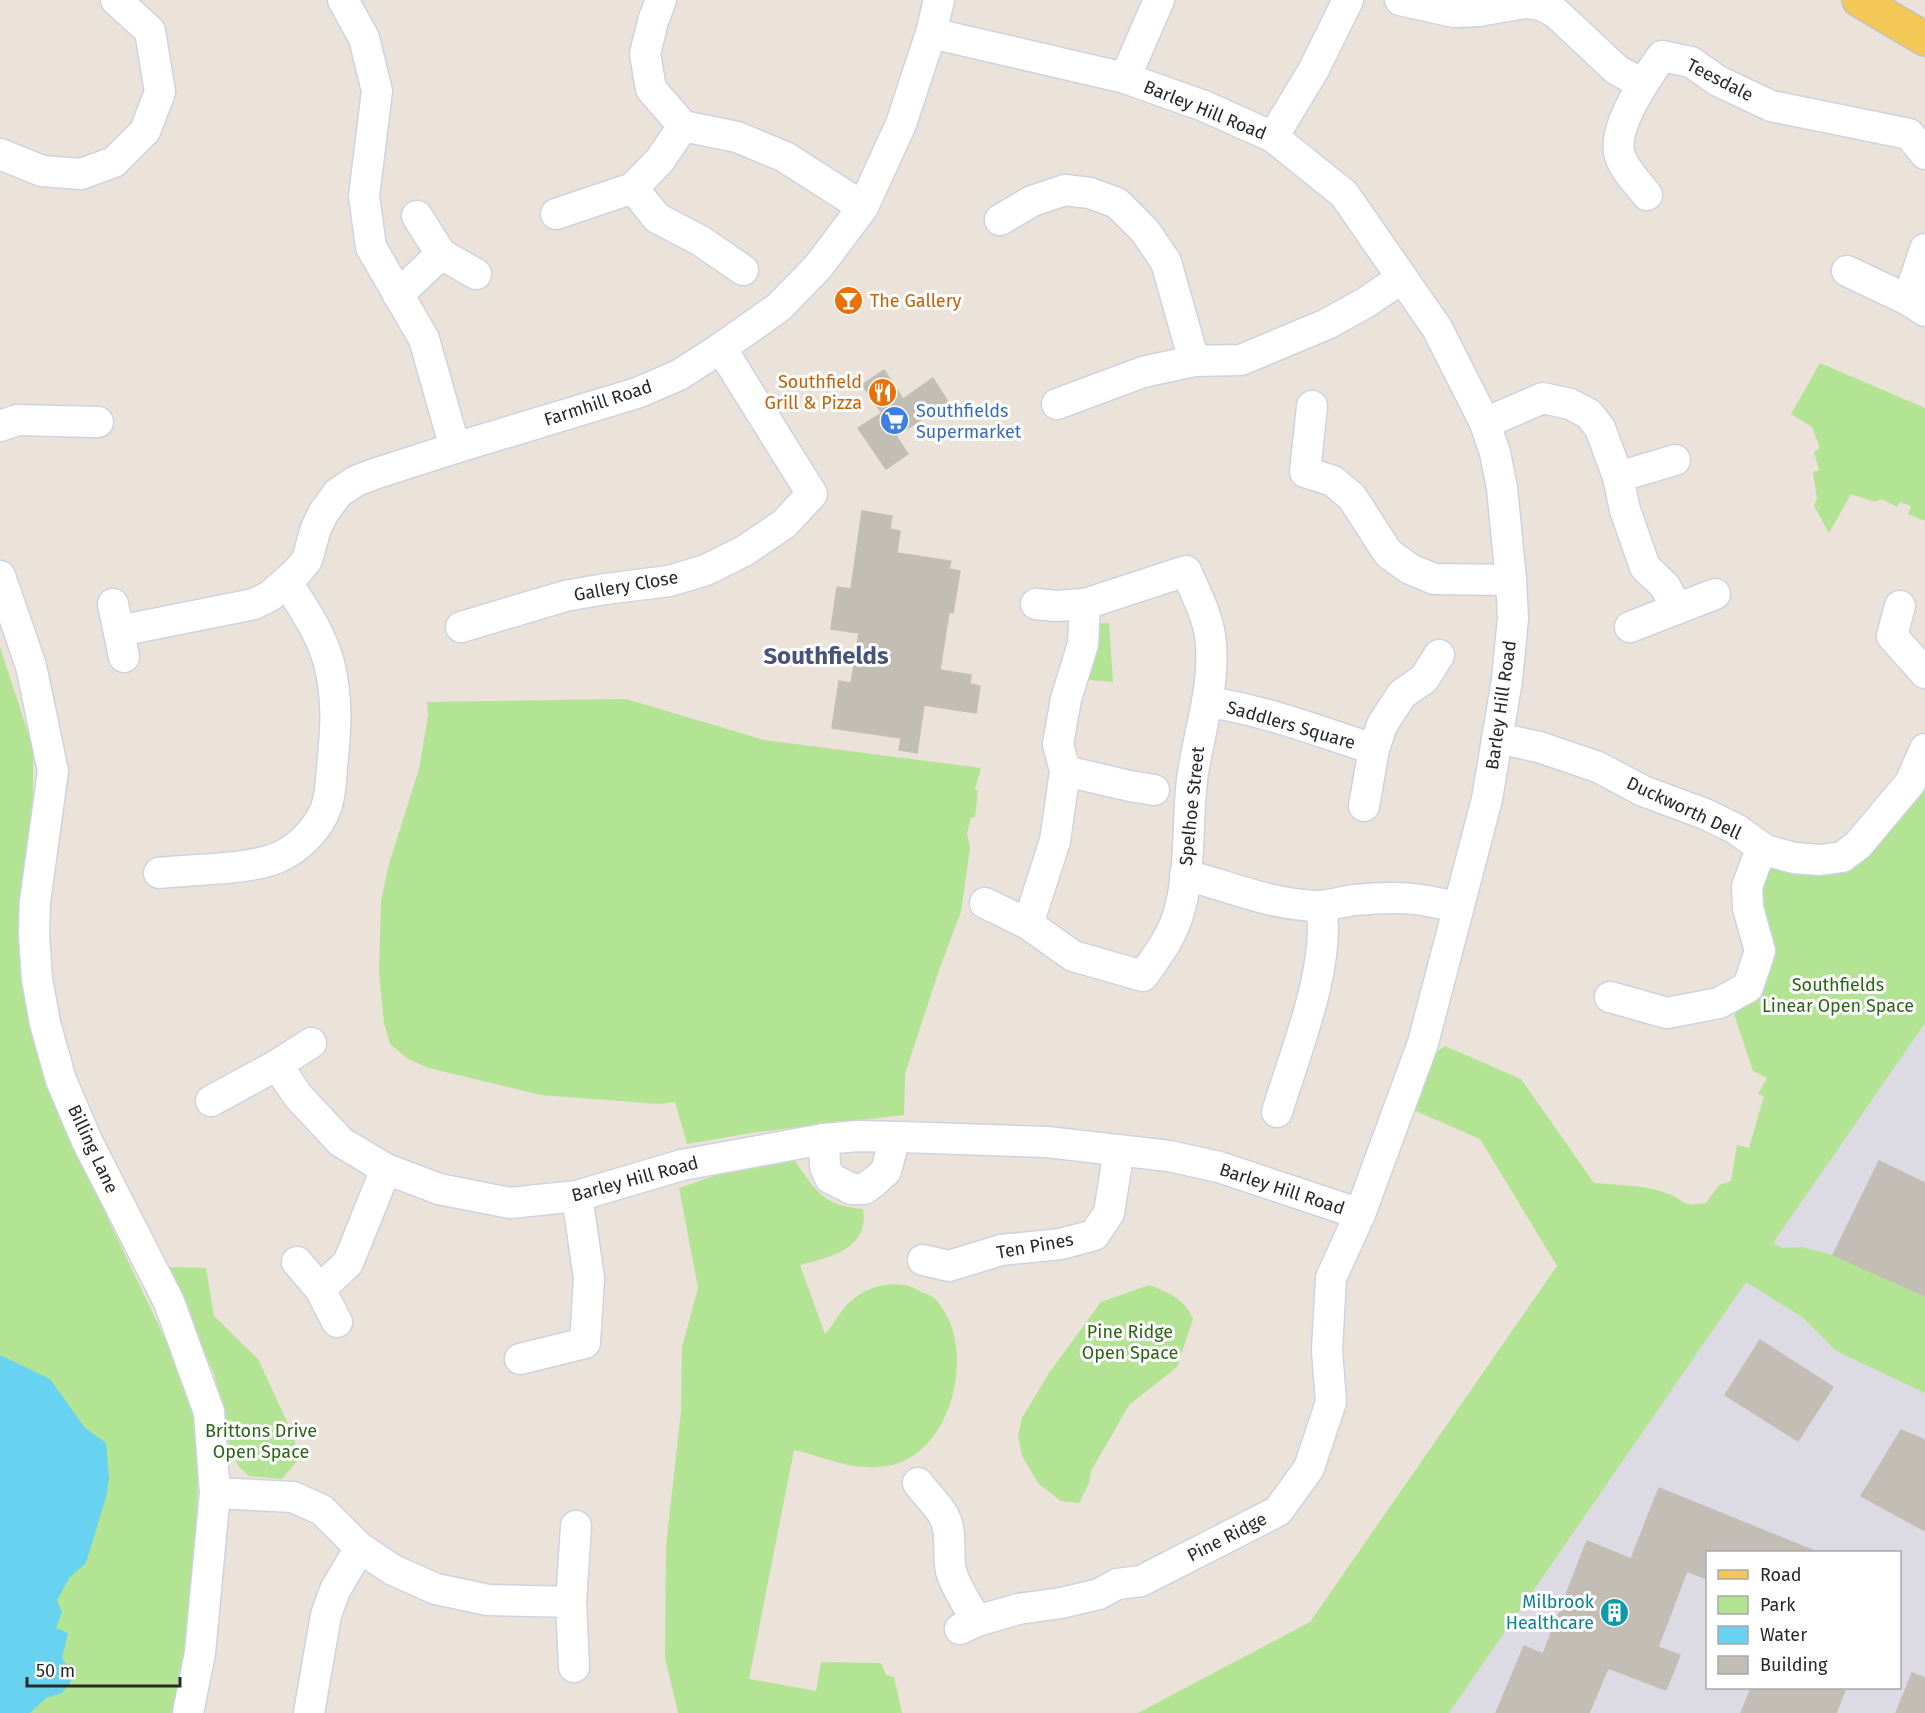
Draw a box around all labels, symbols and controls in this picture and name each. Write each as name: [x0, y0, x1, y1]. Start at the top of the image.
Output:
street label: Teesdale: [1683, 54, 1757, 106]
street label: Barley Hill Road: [1140, 75, 1270, 145]
bar icon: The Gallery: [833, 285, 865, 317]
place label: The Gallery: [870, 290, 962, 312]
place label: Southfield Grill & Pizza: [765, 371, 862, 414]
street label: Farmhill Road: [541, 375, 655, 431]
restaurant icon: Southfield Grill & Pizza: [867, 376, 899, 408]
place label: Southfields Supermarket: [916, 400, 1022, 443]
supermarket icon: Southfields Supermarket: [879, 405, 911, 437]
street label: Gallery Close: [572, 566, 680, 606]
street label: Barley Hill Road: [1481, 639, 1521, 771]
district label: Southfields: [763, 642, 889, 670]
street label: Saddlers Square: [1224, 696, 1358, 754]
street label: Spelhoe Street: [1175, 745, 1209, 867]
street label: Duckworth Dell: [1623, 772, 1745, 844]
park label: Southfields Linear Open Space: [1762, 974, 1914, 1017]
street label: Billing Lane: [63, 1101, 123, 1197]
street label: Barley Hill Road: [569, 1152, 701, 1206]
street label: Barley Hill Road: [1217, 1158, 1347, 1220]
street label: Ten Pines: [995, 1228, 1075, 1264]
park label: Pine Ridge Open Space: [1082, 1321, 1178, 1364]
park label: Brittons Drive Open Space: [205, 1420, 317, 1463]
street label: Pine Ridge: [1184, 1508, 1270, 1566]
legend: [1706, 1551, 1901, 1689]
text: Road: [1760, 1564, 1802, 1586]
place label: Milbrook Healthcare: [1506, 1591, 1595, 1634]
text: Park: [1760, 1594, 1796, 1616]
building icon: Milbrook Healthcare: [1599, 1596, 1631, 1628]
text: Water: [1760, 1624, 1807, 1646]
scale bar: [27, 1650, 180, 1688]
text: Building: [1760, 1654, 1828, 1676]
text: 50 m: [36, 1660, 75, 1682]

